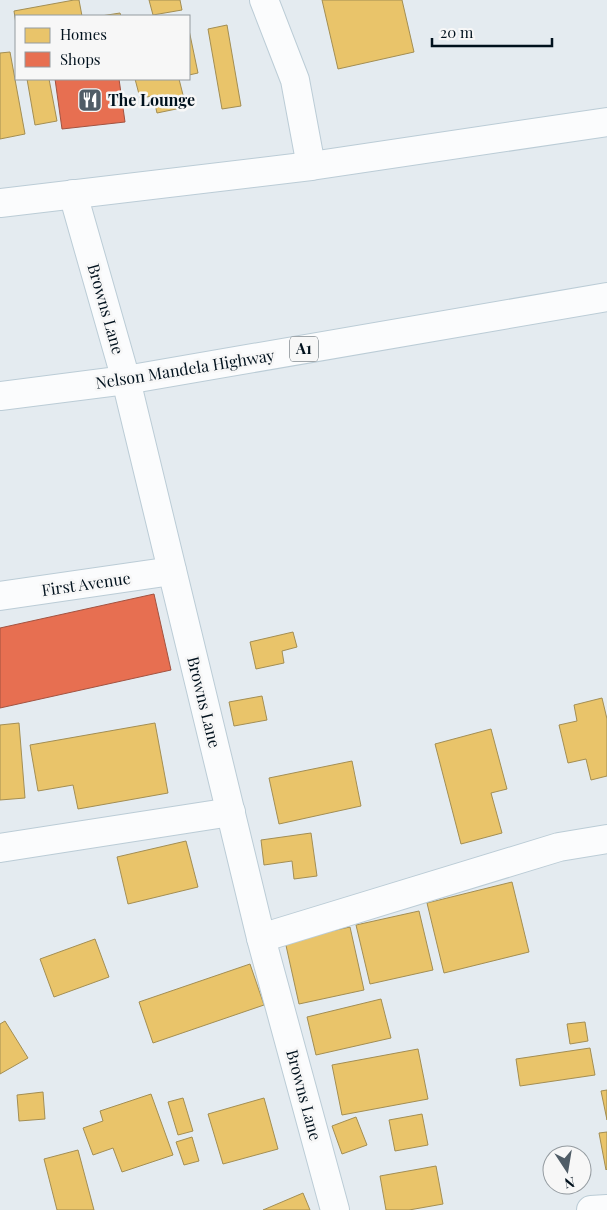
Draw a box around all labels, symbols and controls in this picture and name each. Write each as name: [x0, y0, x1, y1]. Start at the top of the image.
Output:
legend: [15, 15, 190, 80]
scale bar: [432, 15, 552, 47]
text: 20 m: [440, 22, 474, 42]
text: Homes: [60, 24, 107, 44]
text: Shops: [60, 49, 101, 69]
restaurant icon: The Lounge: [77, 87, 103, 113]
place label: The Lounge: [108, 89, 195, 110]
street label: Browns Lane: [84, 261, 129, 357]
road number: A1: [290, 336, 318, 362]
street label: Nelson Mandela Highway: [94, 344, 276, 393]
street label: First Avenue: [40, 567, 132, 600]
street label: Browns Lane: [183, 654, 226, 750]
street label: Browns Lane: [282, 1047, 327, 1143]
north arrow: [542, 1145, 592, 1195]
text: N: [563, 1173, 577, 1194]

